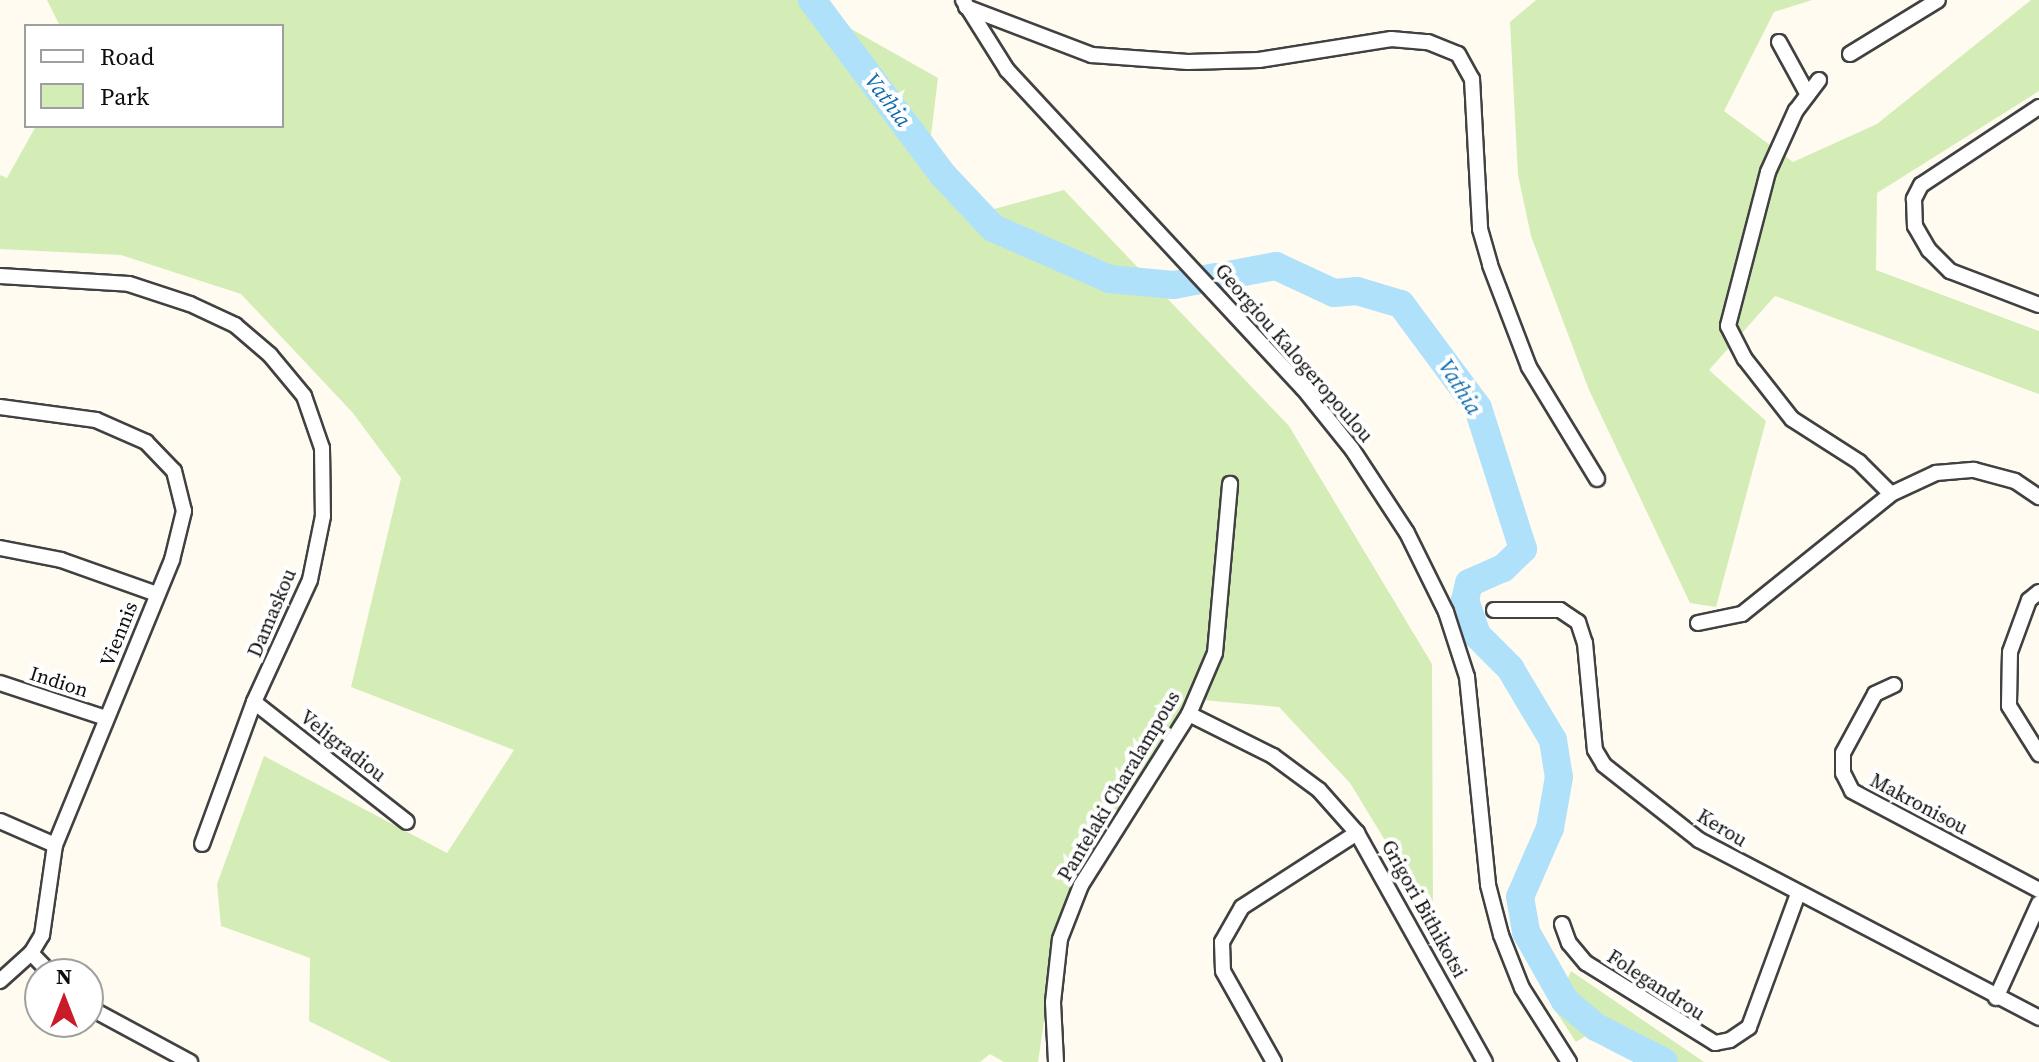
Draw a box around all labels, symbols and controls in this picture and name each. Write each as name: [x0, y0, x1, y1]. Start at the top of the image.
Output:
legend: [24, 24, 284, 128]
text: Road: [100, 40, 154, 73]
water label: Vathia: [859, 68, 917, 132]
text: Park: [100, 80, 149, 113]
street label: Georgiou Kalogeropoulou: [1210, 259, 1378, 447]
water label: Vathia: [1433, 354, 1487, 420]
street label: Damaskou: [243, 565, 301, 661]
street label: Viennis: [95, 598, 143, 670]
street label: Indion: [27, 661, 91, 703]
street label: Pantelaki Charalampous: [1053, 687, 1185, 885]
street label: Veligradiou: [295, 705, 391, 787]
street label: Makronisou: [1866, 768, 1972, 840]
street label: Kerou: [1693, 804, 1751, 852]
street label: Grigori Bithikotsi: [1376, 836, 1472, 982]
street label: Folegandrou: [1603, 944, 1709, 1026]
north arrow: [24, 958, 104, 1038]
text: N: [56, 961, 72, 991]

